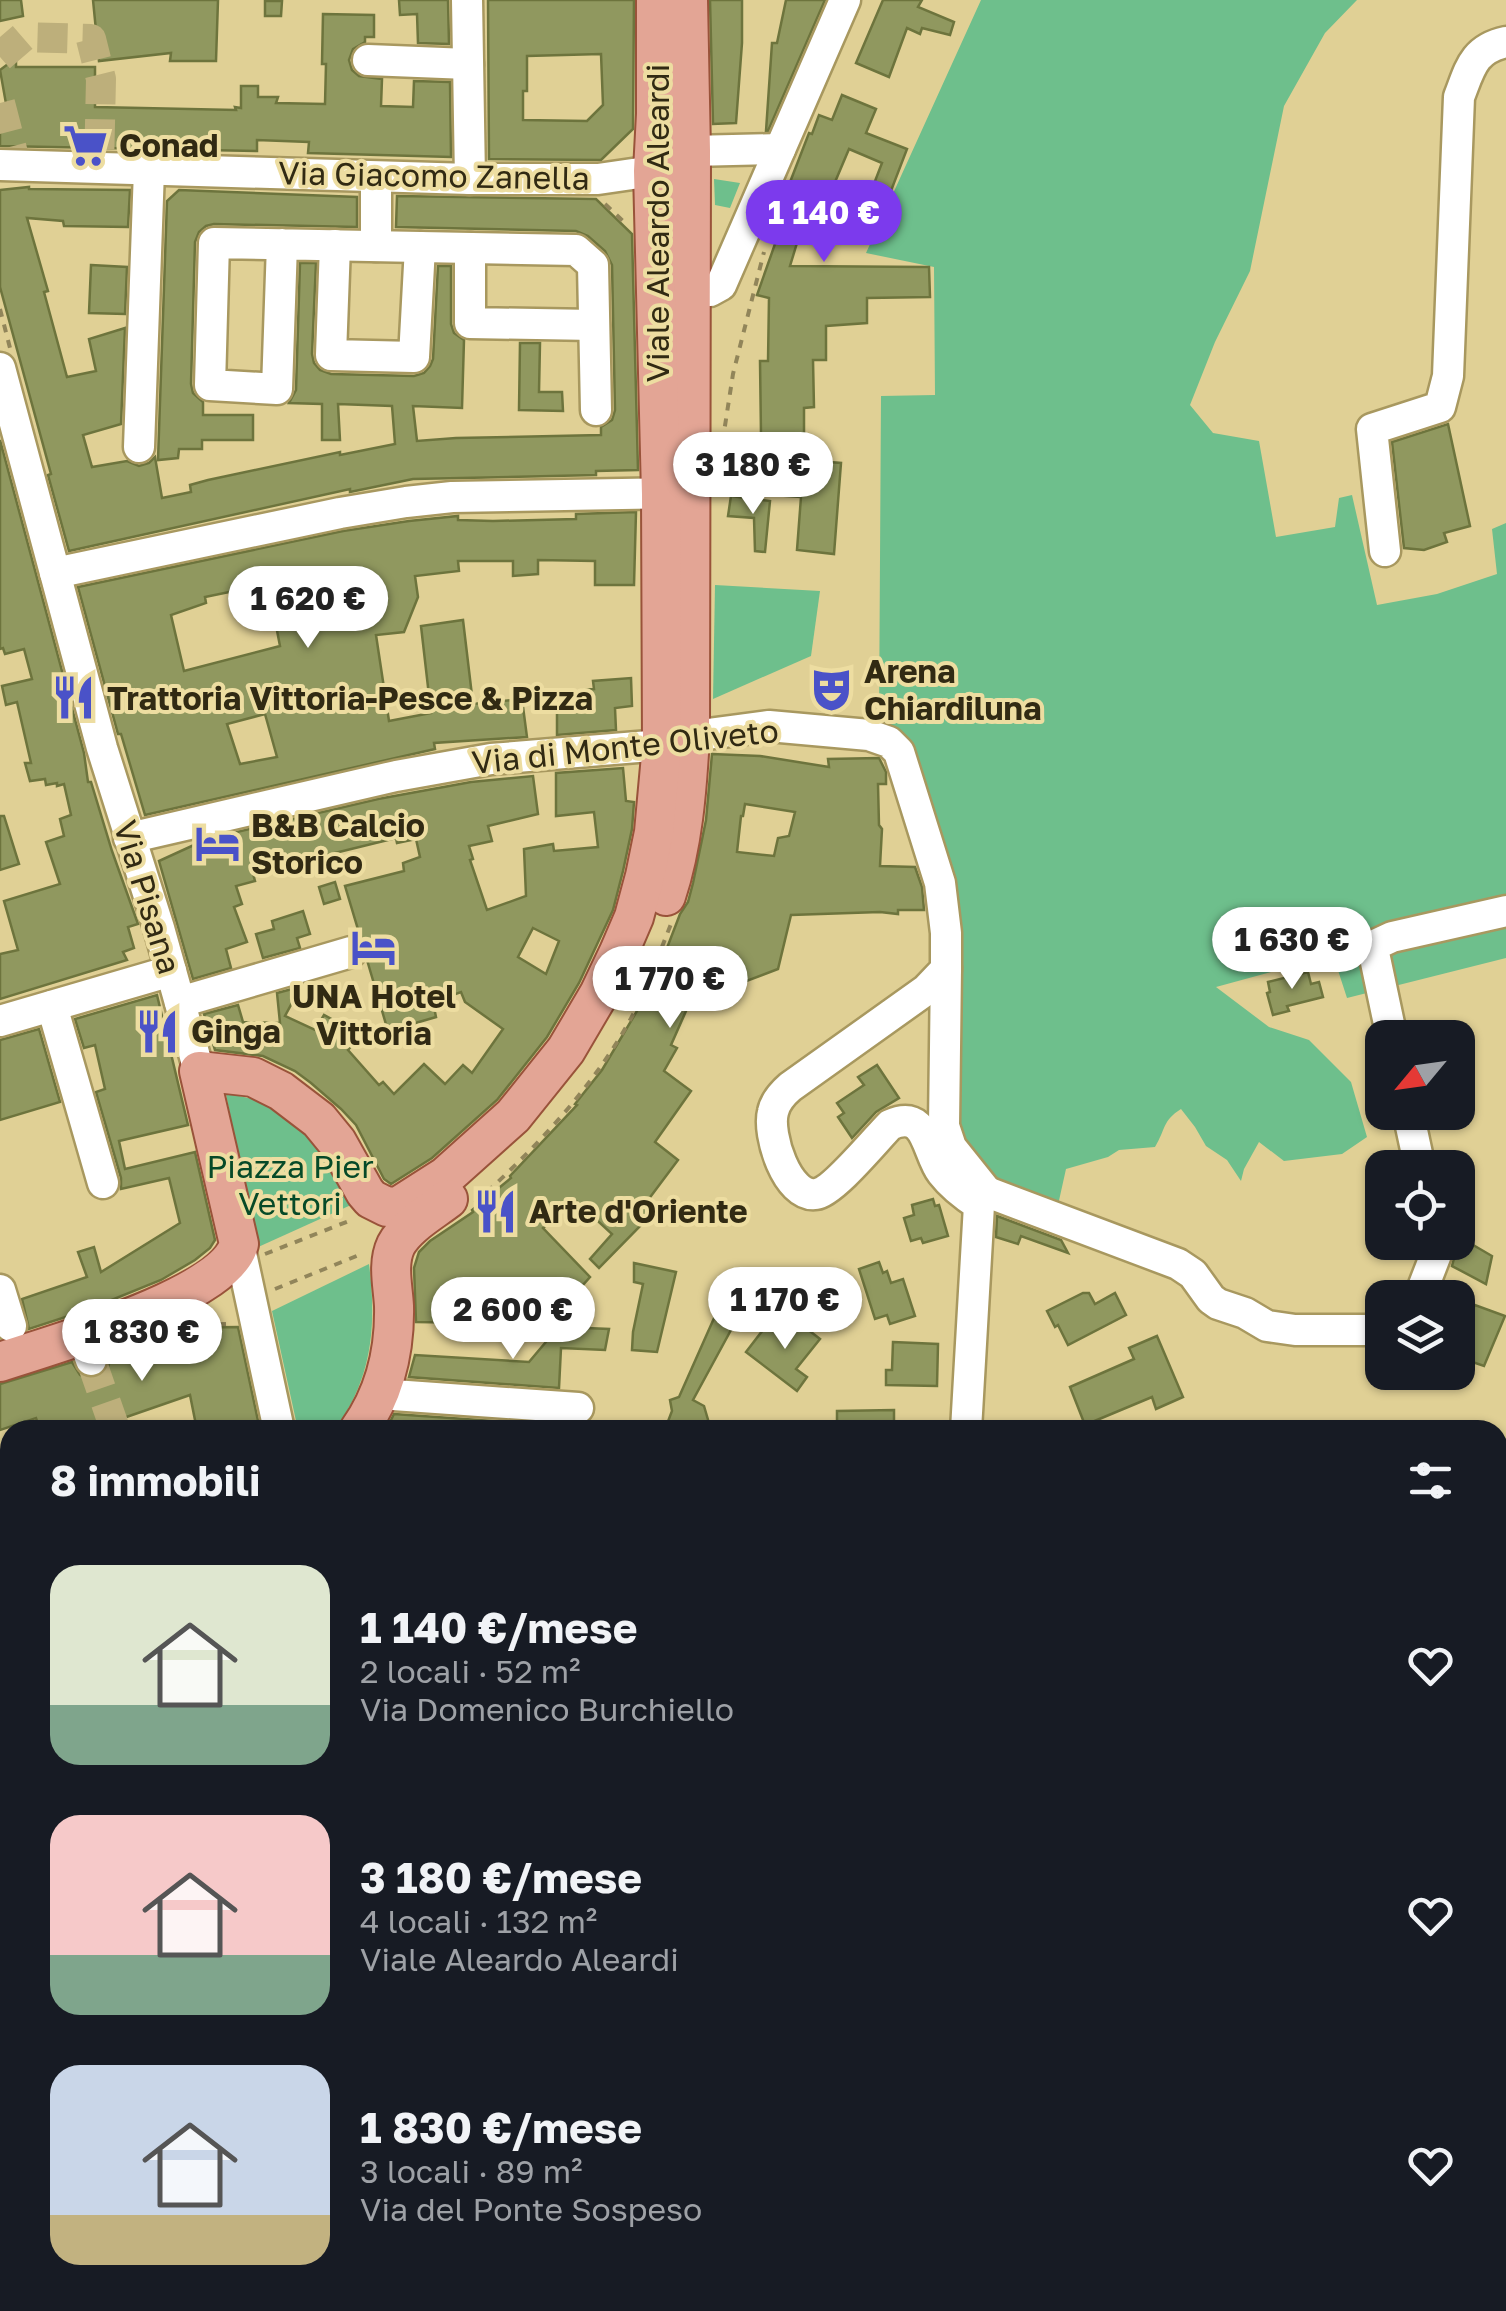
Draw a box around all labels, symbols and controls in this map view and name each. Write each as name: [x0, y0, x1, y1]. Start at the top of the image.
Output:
street label: Viale Aleardo Aleardi: [638, 64, 676, 382]
supermarket icon: Conad: [62, 121, 110, 169]
place label: Conad: [119, 126, 219, 164]
street label: Via Giacomo Zanella: [278, 153, 590, 197]
pin: 1 140 €: [732, 180, 916, 265]
text: 1 140 €: [768, 193, 880, 231]
pin: 3 180 €: [661, 432, 845, 517]
text: 3 180 €: [695, 445, 811, 483]
pin: 1 620 €: [216, 566, 400, 651]
text: 1 620 €: [250, 579, 366, 617]
place label: Arena Chiardiluna: [864, 652, 1042, 727]
theatre icon: Arena Chiardiluna: [807, 665, 855, 713]
restaurant icon: Trattoria Vittoria-Pesce & Pizza: [50, 674, 98, 722]
place label: Trattoria Vittoria-Pesce & Pizza: [107, 679, 593, 717]
street label: Via di Monte Oliveto: [470, 711, 780, 781]
place label: B&B Calcio Storico: [251, 806, 425, 881]
street label: Via Pisana: [107, 816, 189, 978]
hotel icon: B&B Calcio Storico: [194, 819, 242, 867]
pin: 1 630 €: [1200, 907, 1384, 992]
text: 1 630 €: [1234, 920, 1350, 958]
hotel icon: UNA Hotel Vittoria: [350, 924, 398, 972]
pin: 1 770 €: [578, 946, 762, 1031]
text: 1 770 €: [615, 959, 725, 997]
place label: UNA Hotel Vittoria: [292, 977, 456, 1052]
restaurant icon: Ginga: [134, 1007, 182, 1055]
place label: Ginga: [191, 1012, 281, 1050]
north arrow: [1365, 1020, 1475, 1130]
map controls: [1365, 1020, 1475, 1390]
park label: Piazza Pier Vettori: [206, 1147, 374, 1222]
button: locate: [1365, 1150, 1475, 1260]
restaurant icon: Arte d'Oriente: [472, 1187, 520, 1235]
place label: Arte d'Oriente: [529, 1192, 748, 1230]
pin: 1 170 €: [693, 1267, 877, 1352]
pin: 2 600 €: [421, 1277, 605, 1362]
text: 1 170 €: [730, 1280, 840, 1318]
button: layers: [1365, 1280, 1475, 1390]
text: 2 600 €: [453, 1290, 573, 1328]
pin: 1 830 €: [50, 1299, 234, 1384]
text: 1 830 €: [84, 1312, 200, 1350]
icon: filters: [1403, 1453, 1458, 1508]
text: 8 immobili: [50, 1455, 261, 1505]
text: 1 140 €/mese: [360, 1602, 637, 1652]
icon: home: [130, 1605, 250, 1725]
icon: heart: [1403, 1638, 1458, 1693]
text: 2 locali · 52 m²: [360, 1652, 581, 1690]
text: Via Domenico Burchiello: [360, 1690, 734, 1728]
text: 3 180 €/mese: [360, 1852, 642, 1902]
icon: home: [130, 1855, 250, 1975]
icon: heart: [1403, 1888, 1458, 1943]
text: 4 locali · 132 m²: [360, 1902, 597, 1940]
text: Viale Aleardo Aleardi: [360, 1940, 679, 1978]
text: 1 830 €/mese: [360, 2102, 642, 2152]
icon: home: [130, 2105, 250, 2225]
icon: heart: [1403, 2138, 1458, 2193]
text: 3 locali · 89 m²: [360, 2152, 583, 2190]
text: Via del Ponte Sospeso: [360, 2190, 702, 2228]

